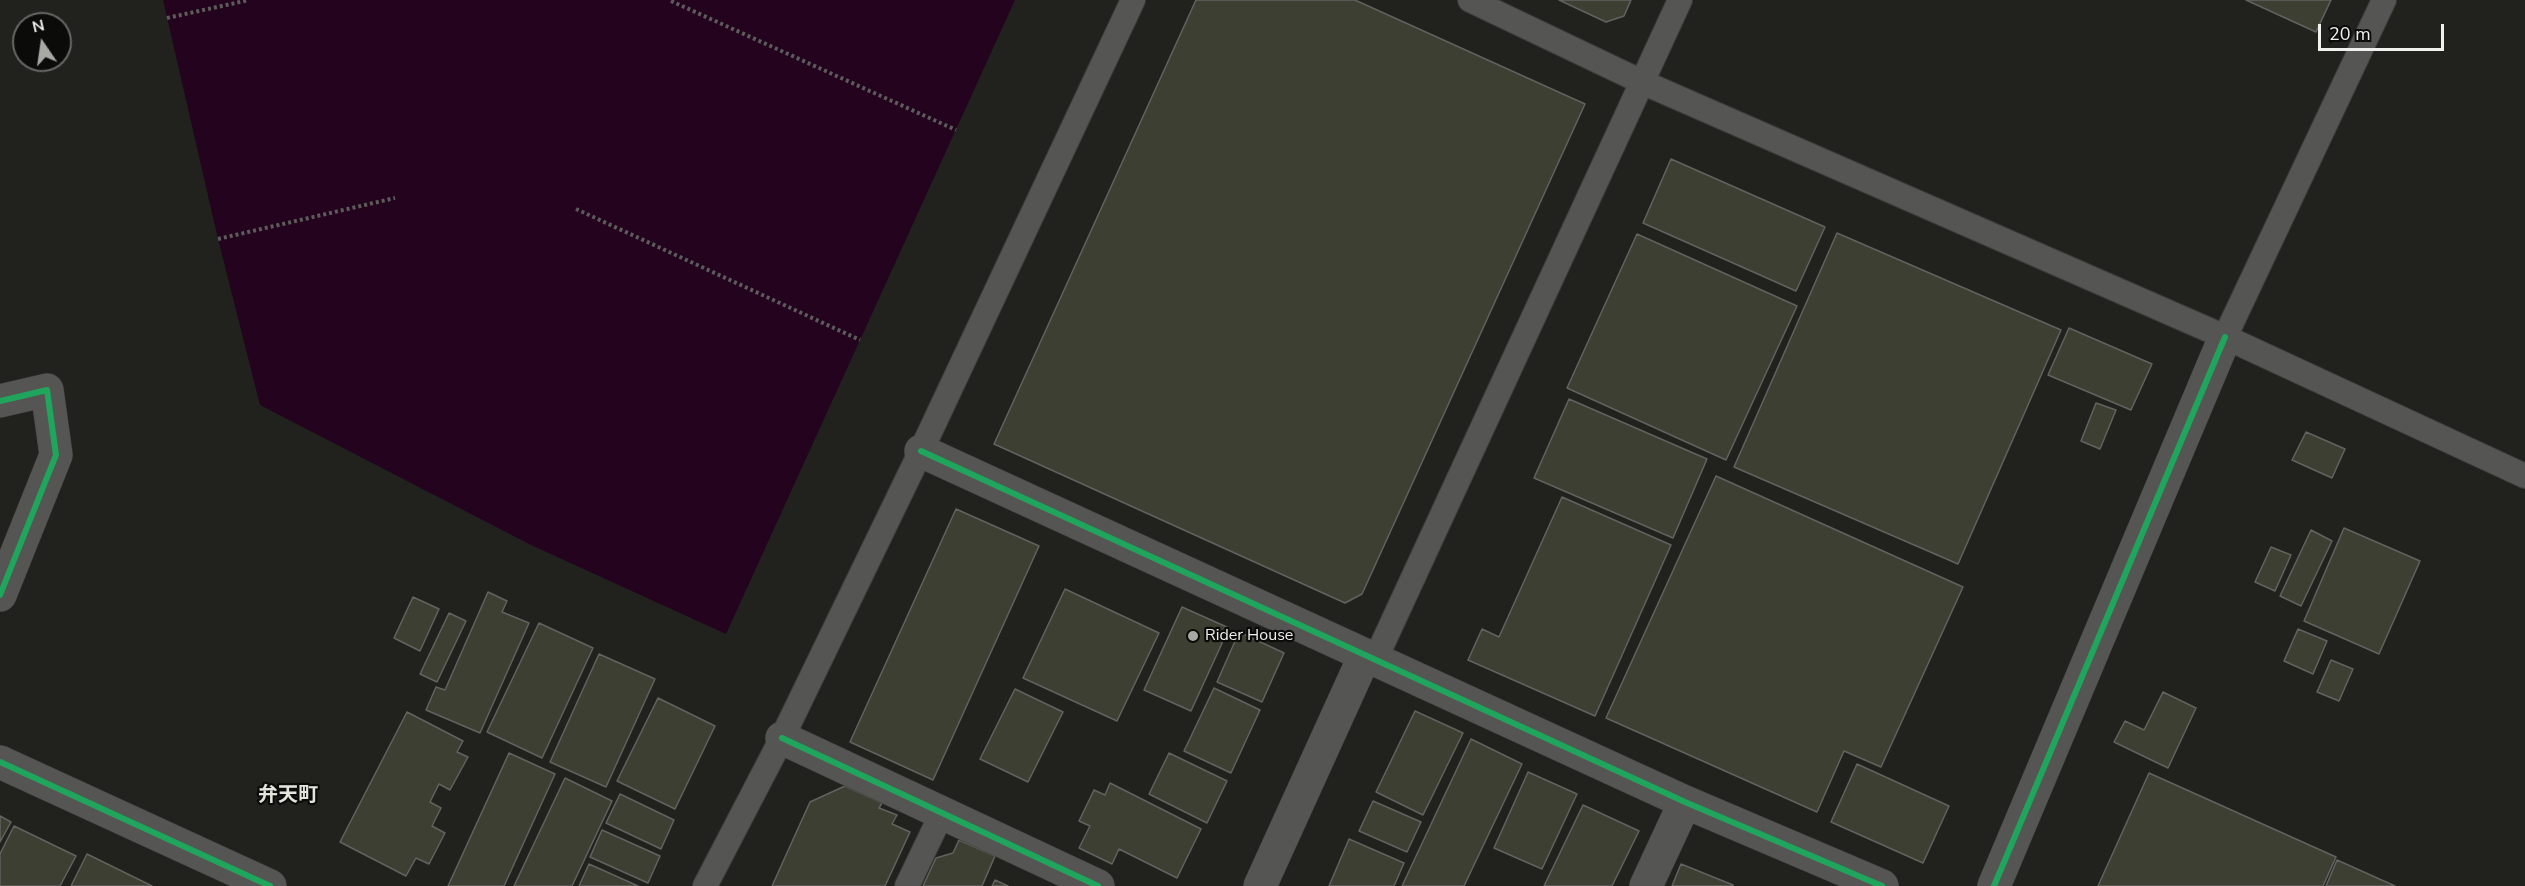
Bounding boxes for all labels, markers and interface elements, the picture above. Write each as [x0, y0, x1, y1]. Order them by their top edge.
north arrow [12, 12, 72, 72]
scale bar [2321, 12, 2447, 50]
text: N [30, 14, 47, 38]
text: 20 m [2329, 22, 2371, 46]
place label: Rider House [1205, 626, 1293, 646]
marker: Rider House [1186, 629, 1200, 643]
district label: 弁天町 [258, 784, 318, 808]

